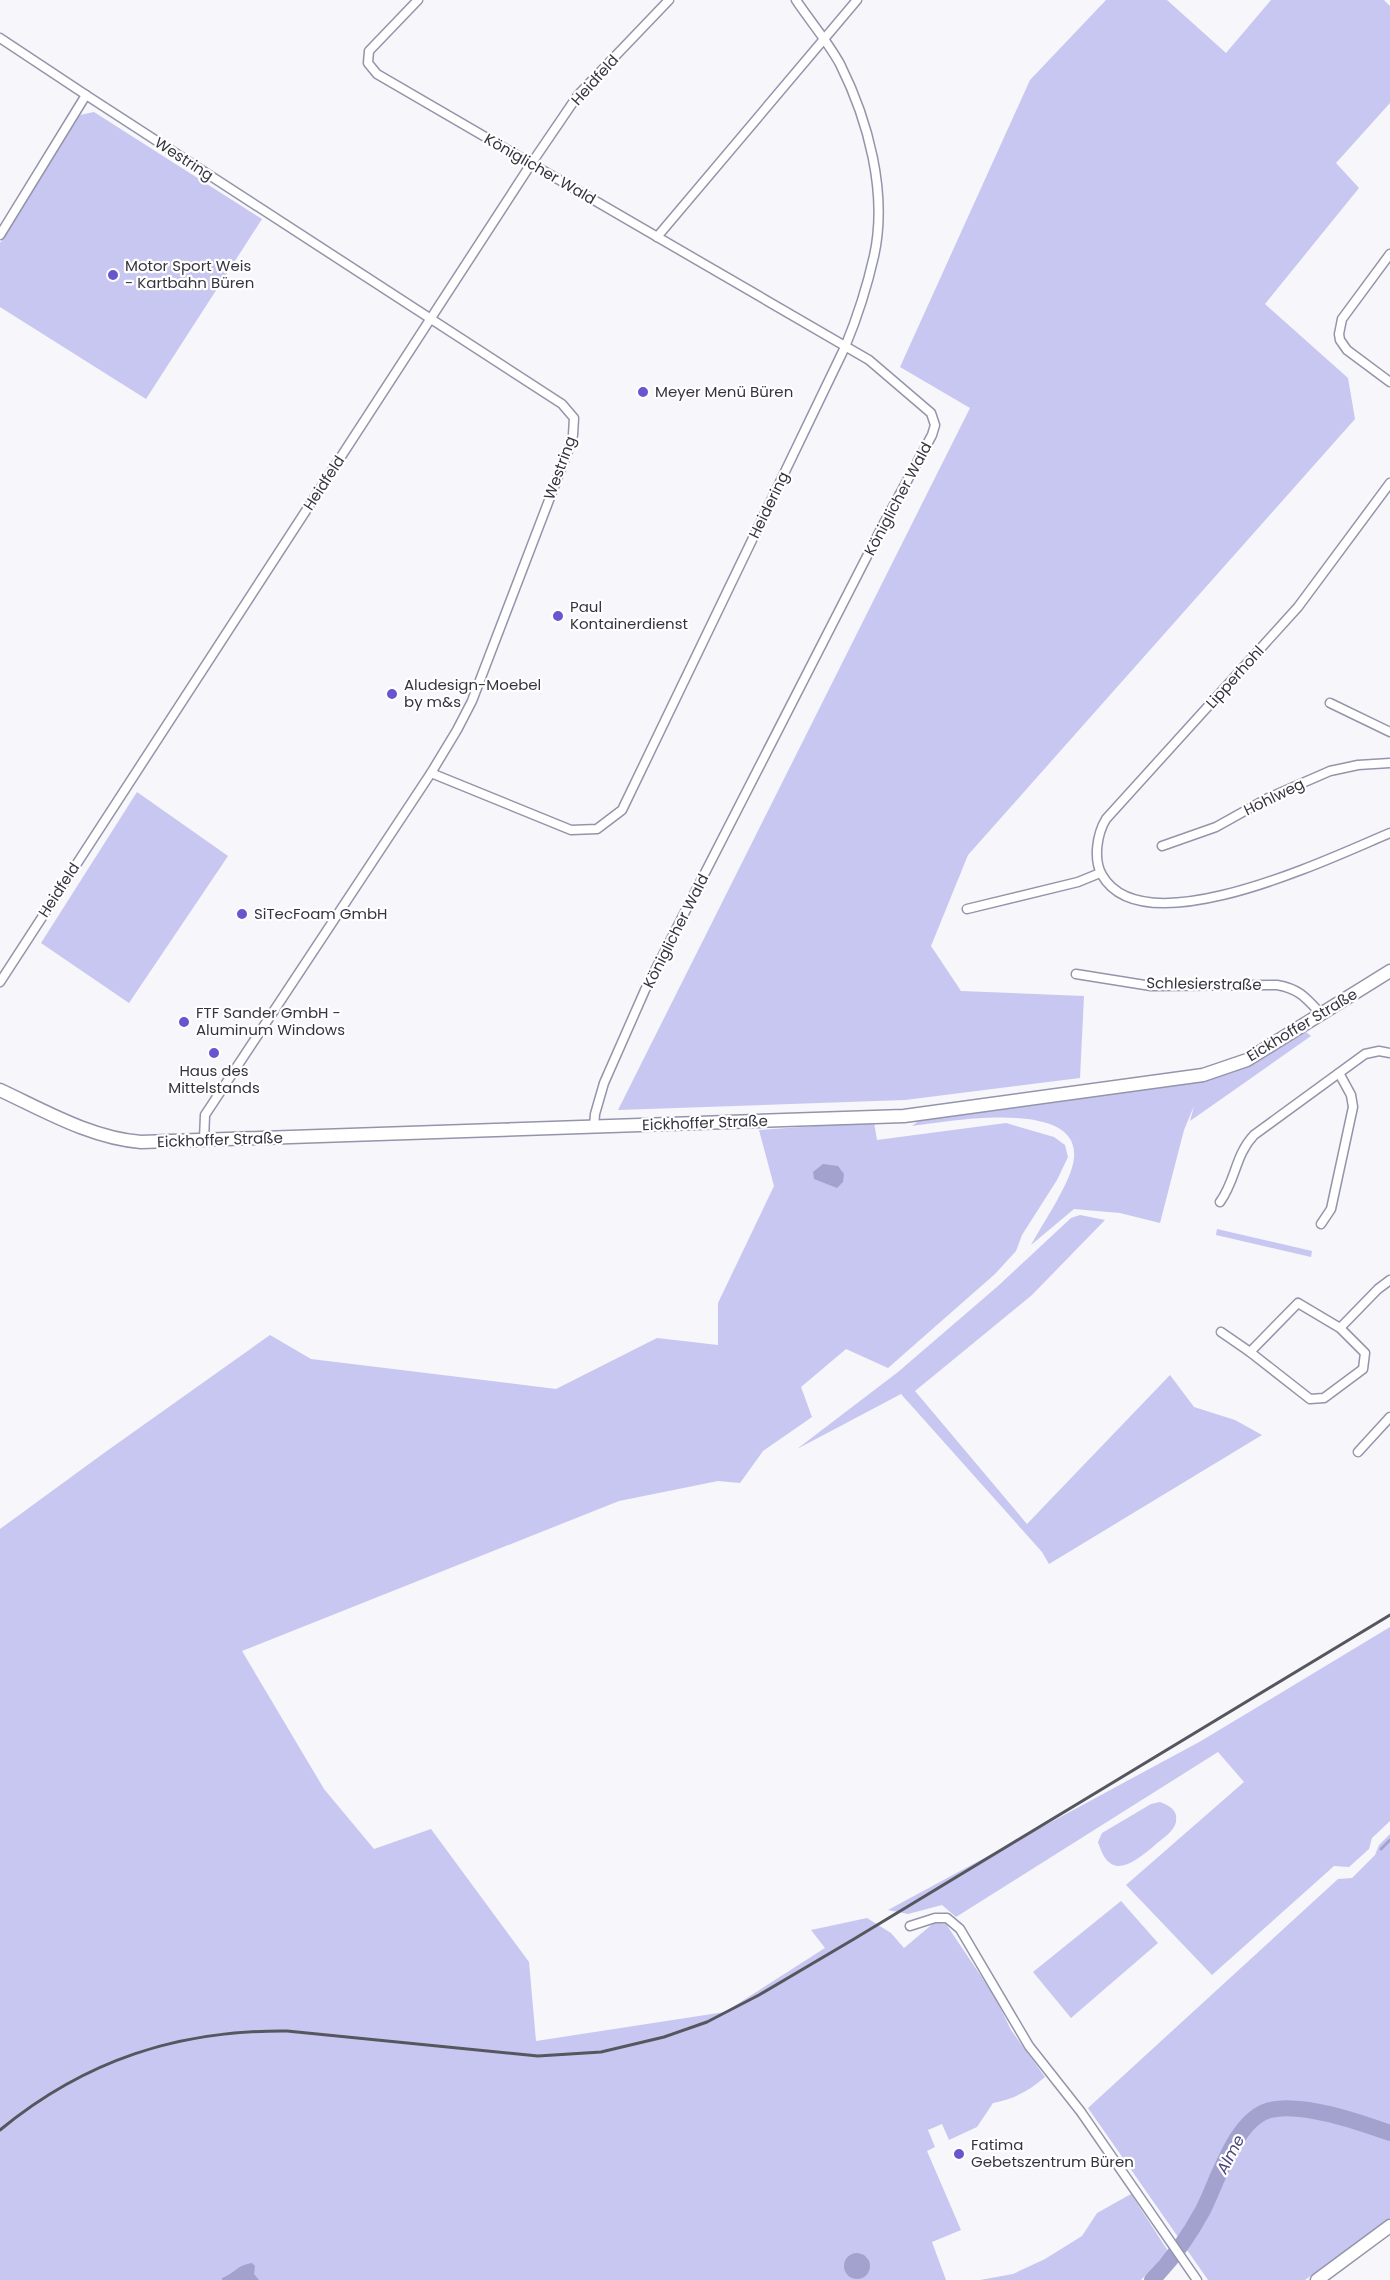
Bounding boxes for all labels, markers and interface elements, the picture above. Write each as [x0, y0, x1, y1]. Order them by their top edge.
street label: Heidfeld [566, 50, 623, 110]
street label: Königlicher Wald [481, 128, 600, 209]
street label: Westring [151, 132, 218, 185]
place label: Motor Sport Weis - Kartbahn Büren [125, 255, 254, 293]
marker: Motor Sport Weis - Kartbahn Büren [106, 268, 120, 282]
place label: Meyer Menü Büren [655, 381, 793, 402]
marker: Meyer Menü Büren [636, 385, 650, 399]
street label: Westring [538, 433, 581, 503]
street label: Königlicher Wald [859, 438, 936, 559]
street label: Heidfeld [298, 451, 349, 514]
street label: Heidering [743, 468, 794, 542]
place label: Paul Kontainerdienst [570, 596, 688, 634]
marker: Paul Kontainerdienst [551, 609, 565, 623]
street label: Lipperhohl [1201, 641, 1268, 713]
place label: Aludesign-Moebel by m&s [404, 674, 541, 712]
marker: Aludesign-Moebel by m&s [385, 687, 399, 701]
street label: Hohlweg [1240, 773, 1308, 820]
street label: Heidfeld [33, 858, 84, 921]
street label: Königlicher Wald [638, 870, 713, 992]
place label: SiTecFoam GmbH [254, 903, 387, 924]
marker: SiTecFoam GmbH [235, 907, 249, 921]
street label: Schlesierstraße [1146, 972, 1262, 995]
street label: Eickhoffer Straße [1242, 983, 1361, 1066]
place label: FTF Sander GmbH - Aluminum Windows [196, 1002, 345, 1040]
marker: FTF Sander GmbH - Aluminum Windows [177, 1015, 191, 1029]
marker: Haus des Mittelstands [207, 1046, 221, 1060]
place label: Haus des Mittelstands [168, 1060, 260, 1098]
street label: Eickhoffer Straße [642, 1110, 768, 1135]
street label: Eickhoffer Straße [157, 1127, 283, 1152]
water label: Alme [1210, 2131, 1250, 2179]
place label: Fatima Gebetszentrum Büren [971, 2134, 1134, 2172]
marker: Fatima Gebetszentrum Büren [952, 2147, 966, 2161]

